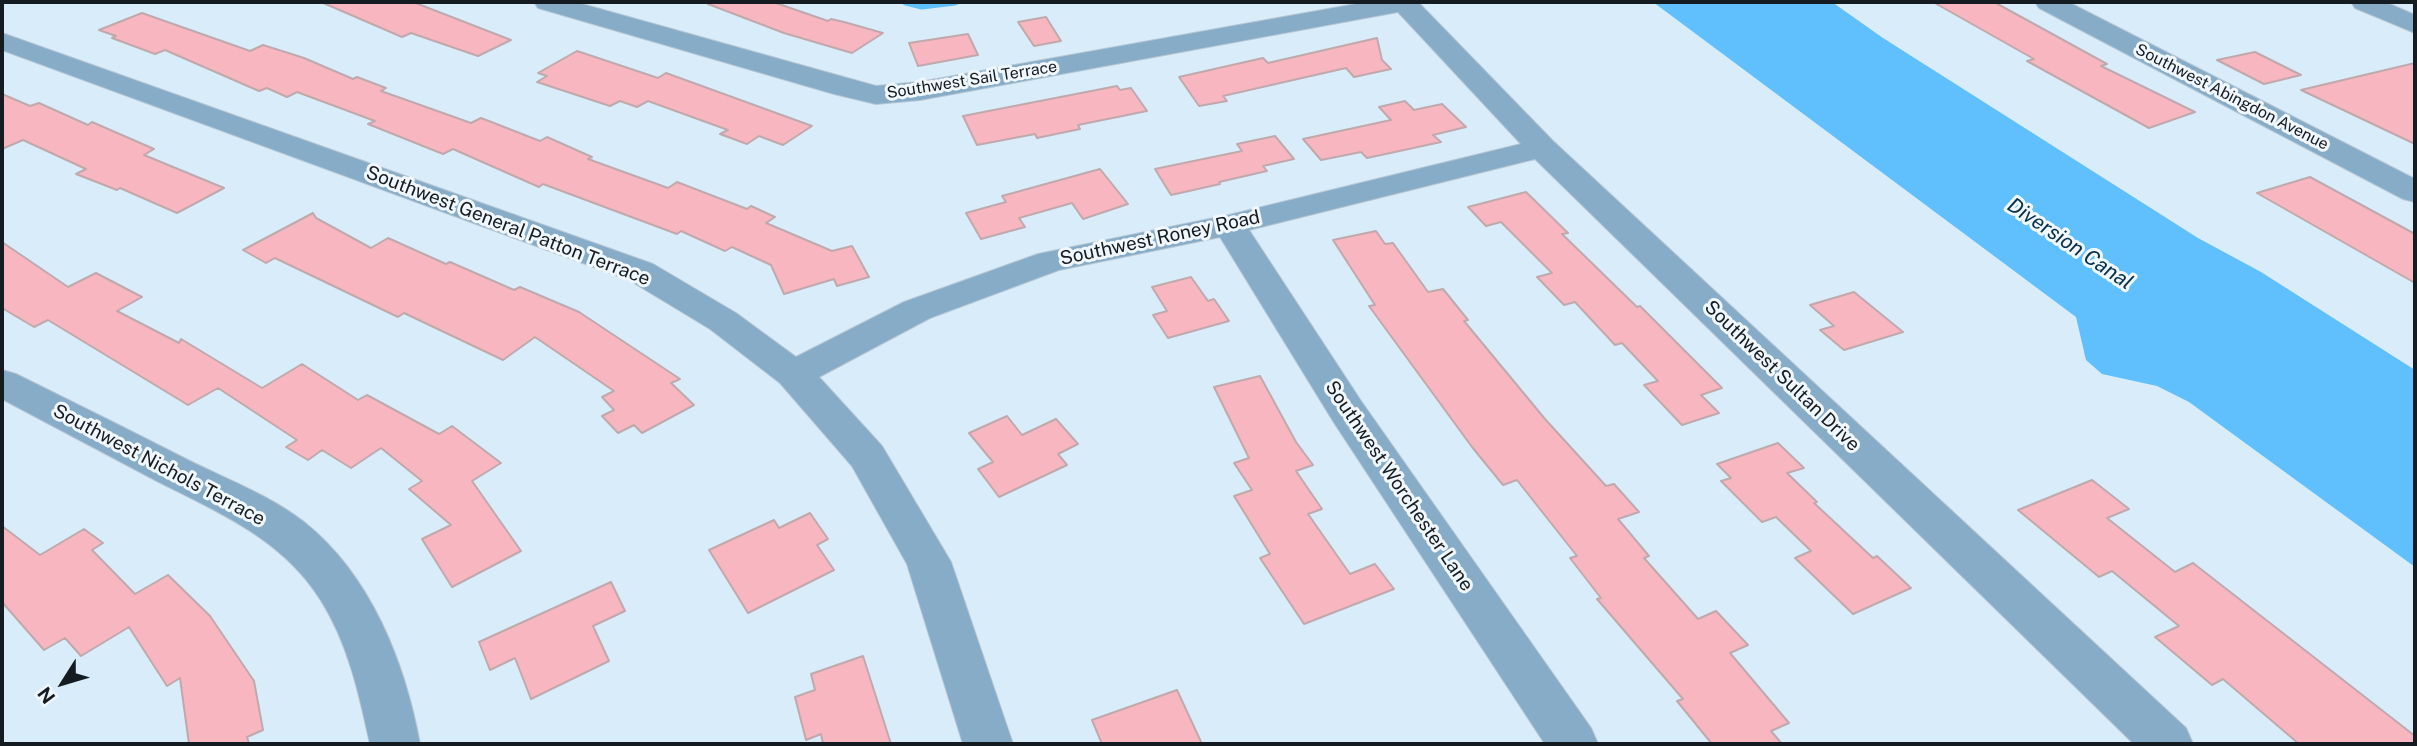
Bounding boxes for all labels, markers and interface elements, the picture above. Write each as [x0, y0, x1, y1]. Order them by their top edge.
street label: Southwest Abingdon Avenue [2132, 40, 2332, 154]
street label: Southwest Sail Terrace [886, 57, 1058, 103]
street label: Southwest General Patton Terrace [363, 161, 653, 291]
water label: Diversion Canal [2002, 193, 2138, 295]
street label: Southwest Roney Road [1058, 206, 1262, 270]
street label: Southwest Sultan Drive [1700, 296, 1864, 456]
street label: Southwest Worchester Lane [1320, 377, 1478, 595]
street label: Southwest Nichols Terrace [49, 399, 269, 531]
north arrow [28, 648, 98, 718]
text: N [33, 683, 59, 708]

